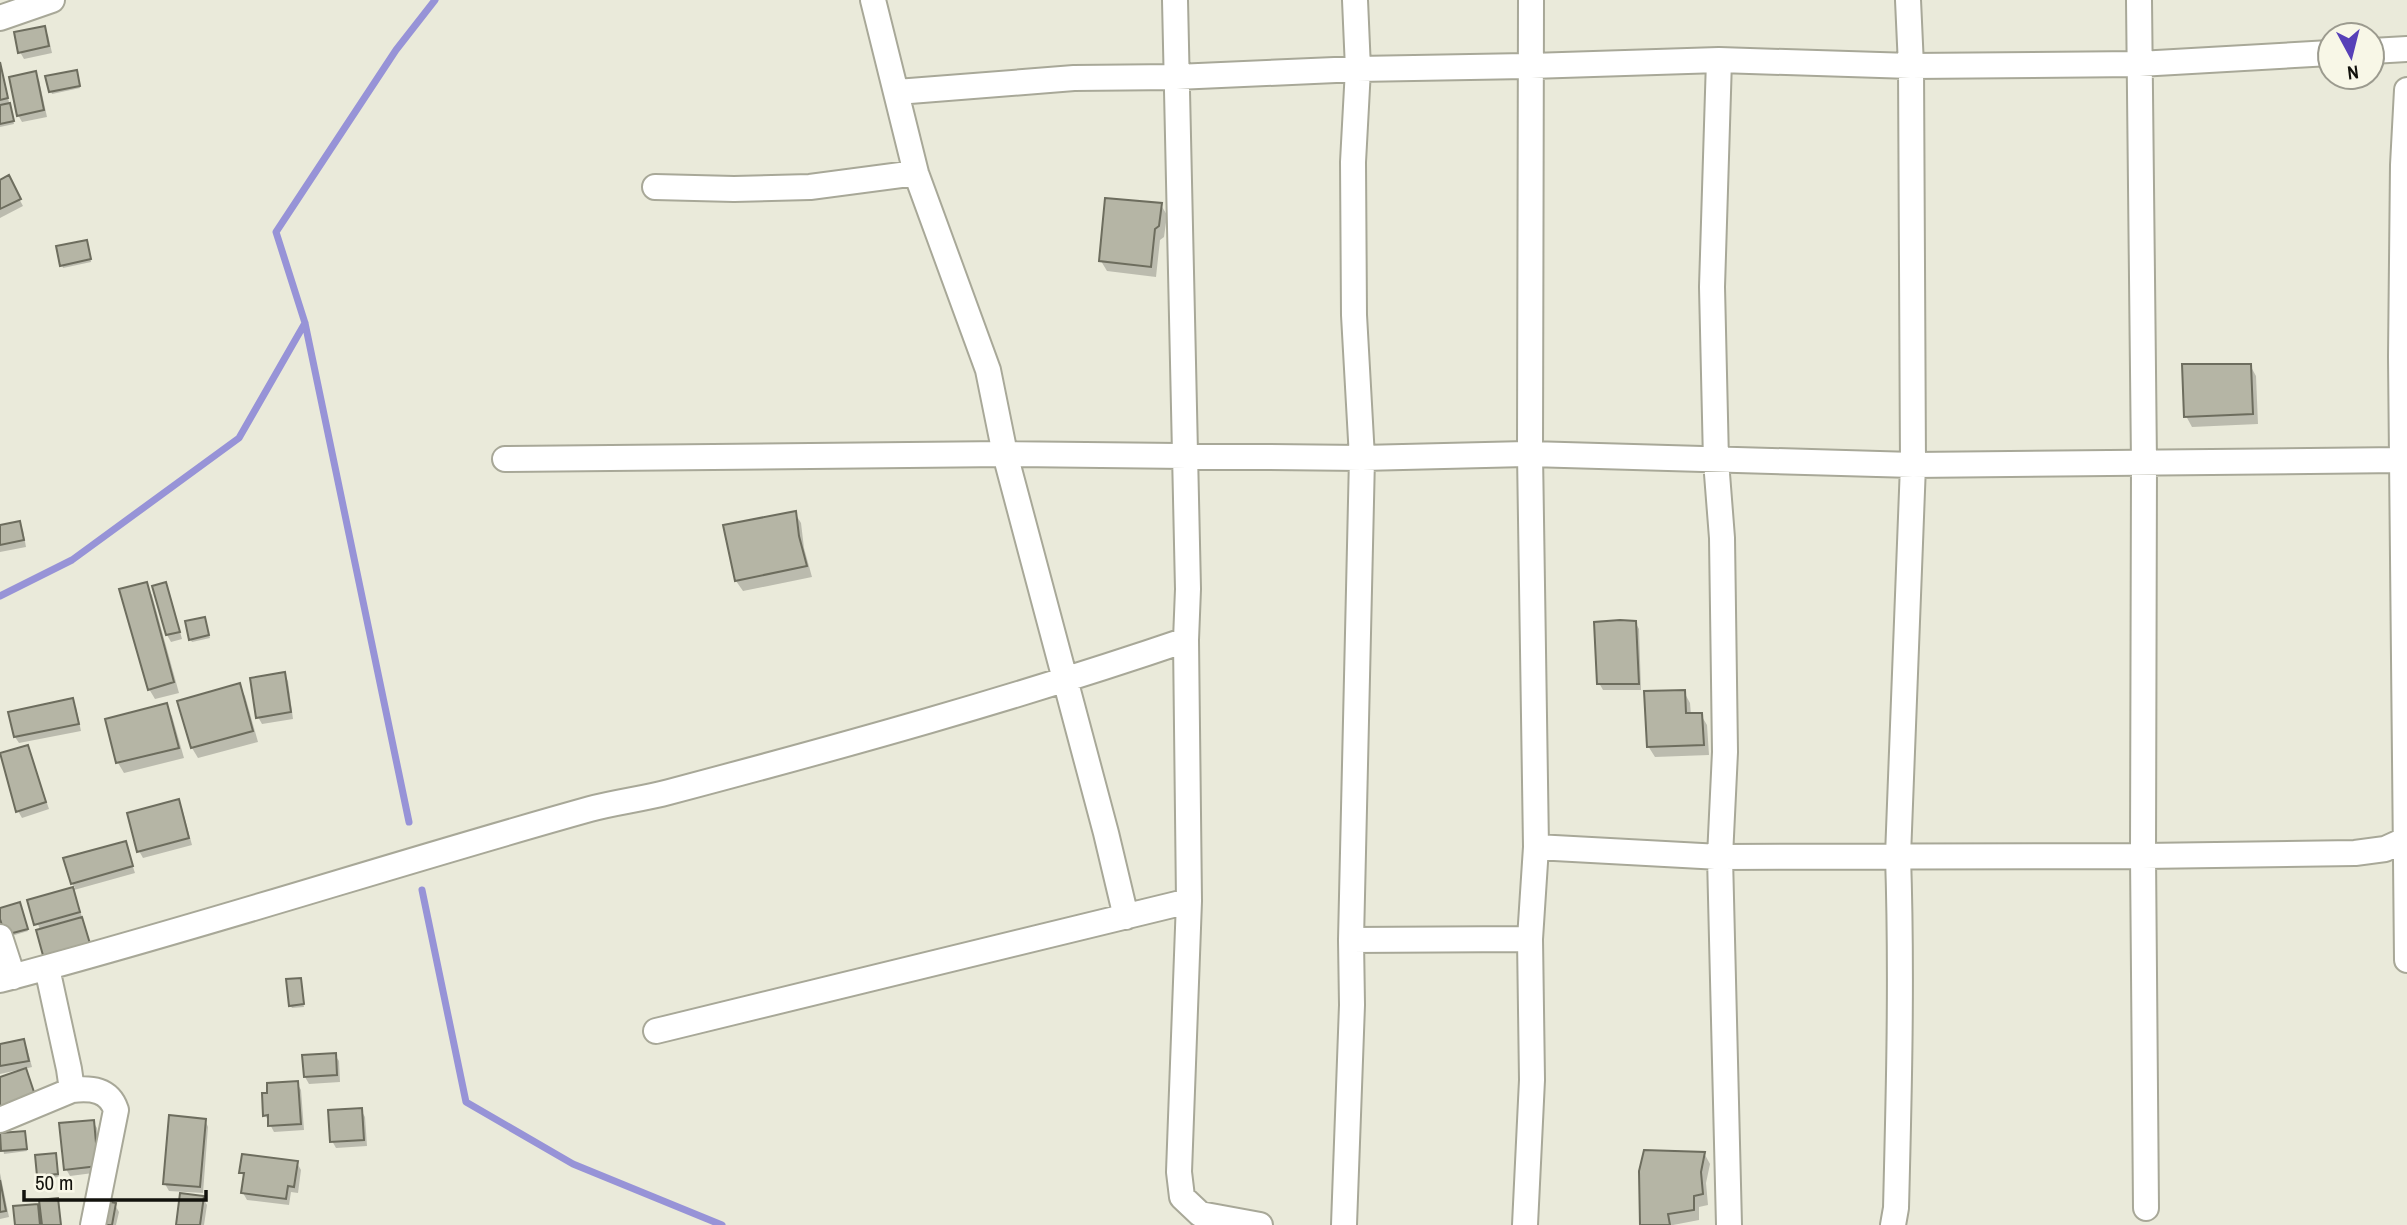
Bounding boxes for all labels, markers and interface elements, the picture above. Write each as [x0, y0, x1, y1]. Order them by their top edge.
north arrow [2316, 21, 2386, 91]
text: N [2346, 59, 2360, 86]
scale bar [24, 1158, 206, 1202]
text: 50 m [35, 1168, 73, 1197]

